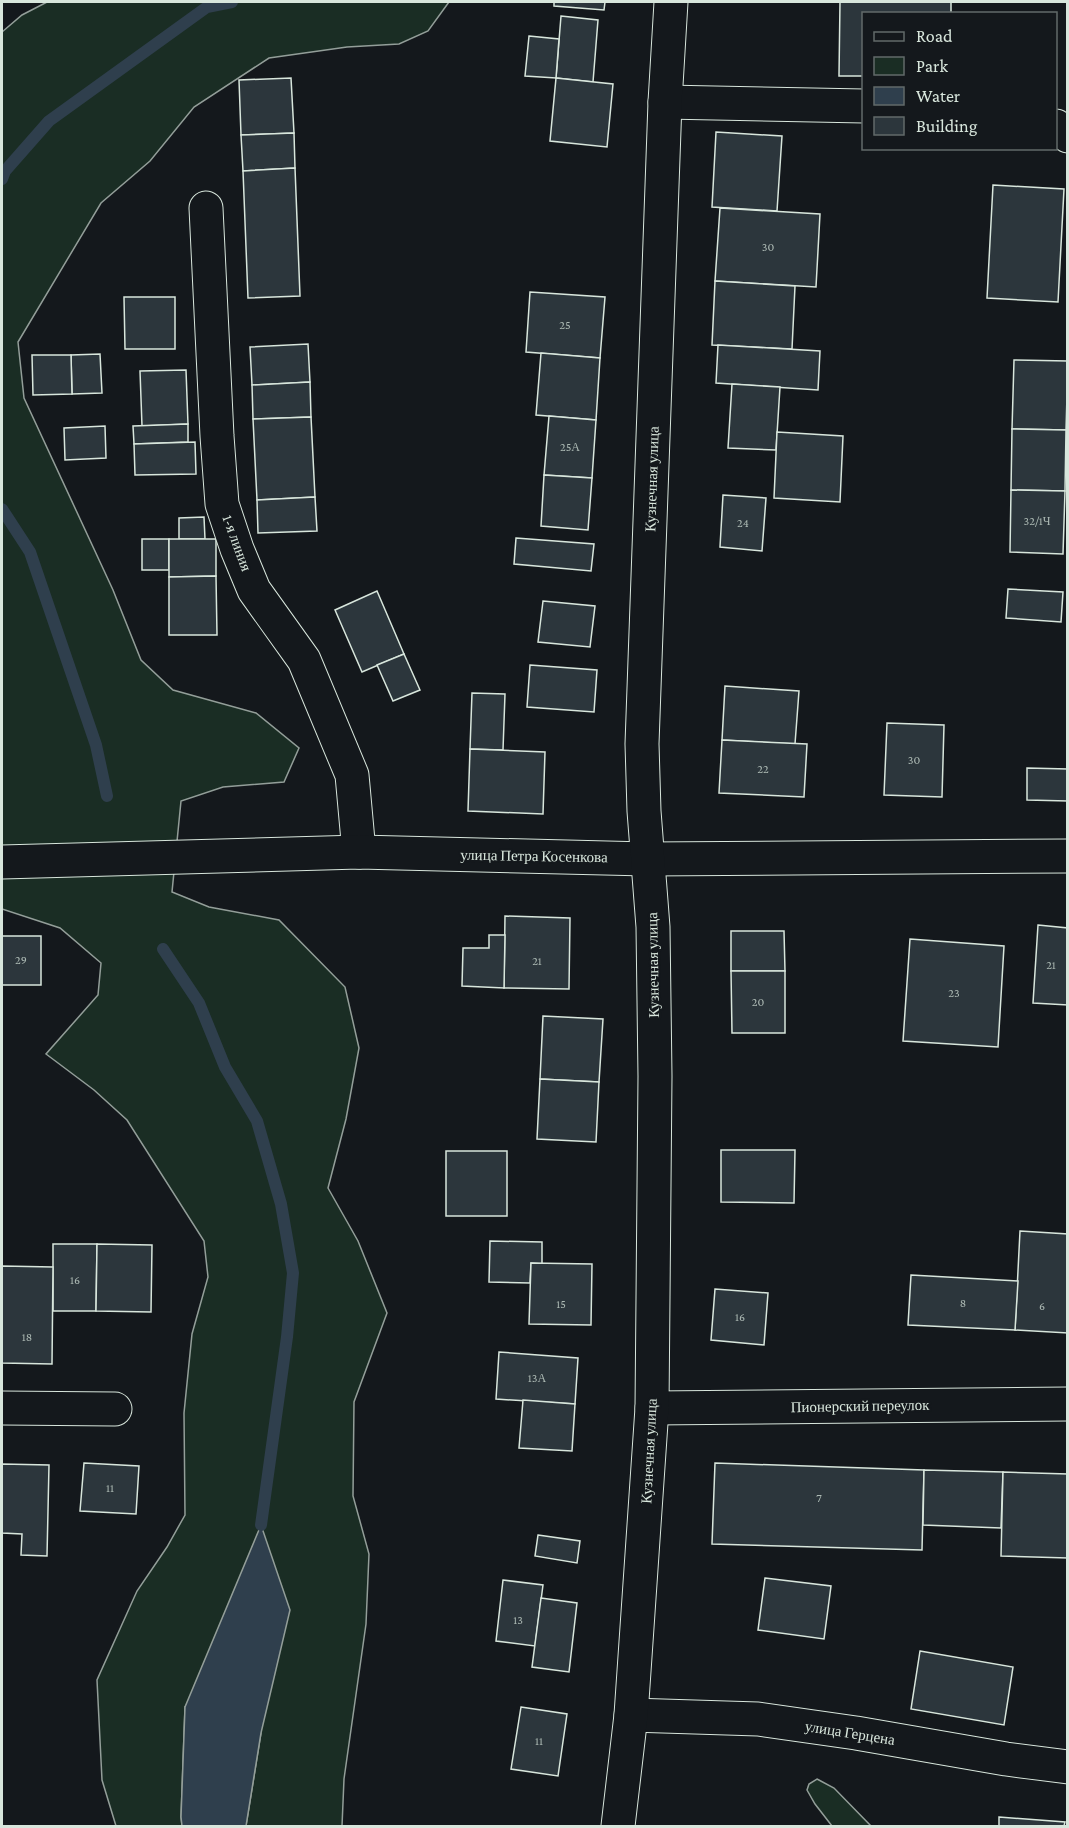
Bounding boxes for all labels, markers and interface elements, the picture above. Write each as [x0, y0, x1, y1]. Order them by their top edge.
legend [862, 12, 1057, 150]
text: Road [916, 26, 953, 46]
text: Park [916, 56, 948, 76]
text: Water [916, 86, 961, 106]
text: Building [916, 116, 978, 136]
house number: 30 [762, 240, 774, 254]
house number: 25 [559, 318, 571, 332]
street label: Кузнечная улица [642, 426, 662, 532]
house number: 25А [560, 440, 580, 454]
street label: 1-я линия [219, 513, 255, 573]
house number: 32/1Ч [1024, 514, 1051, 528]
house number: 24 [737, 516, 749, 530]
house number: 30 [908, 753, 920, 767]
house number: 22 [757, 762, 769, 776]
street label: улица Петра Косенкова [460, 847, 608, 865]
street label: Кузнечная улица [644, 912, 662, 1018]
house number: 29 [15, 953, 27, 967]
house number: 21 [532, 954, 542, 968]
house number: 21 [1046, 958, 1056, 972]
house number: 23 [948, 986, 960, 1000]
house number: 20 [752, 995, 764, 1009]
house number: 16 [70, 1273, 80, 1287]
house number: 8 [960, 1296, 966, 1310]
house number: 15 [556, 1297, 566, 1311]
house number: 6 [1039, 1299, 1045, 1313]
house number: 16 [735, 1310, 745, 1324]
house number: 18 [22, 1330, 32, 1344]
house number: 13А [528, 1371, 547, 1385]
street label: Пионерский переулок [790, 1397, 930, 1415]
street label: Кузнечная улица [638, 1398, 660, 1504]
house number: 11 [106, 1481, 114, 1495]
house number: 7 [816, 1491, 822, 1505]
house number: 13 [513, 1613, 523, 1627]
street label: улица Герцена [804, 1718, 896, 1748]
house number: 11 [535, 1734, 543, 1748]

